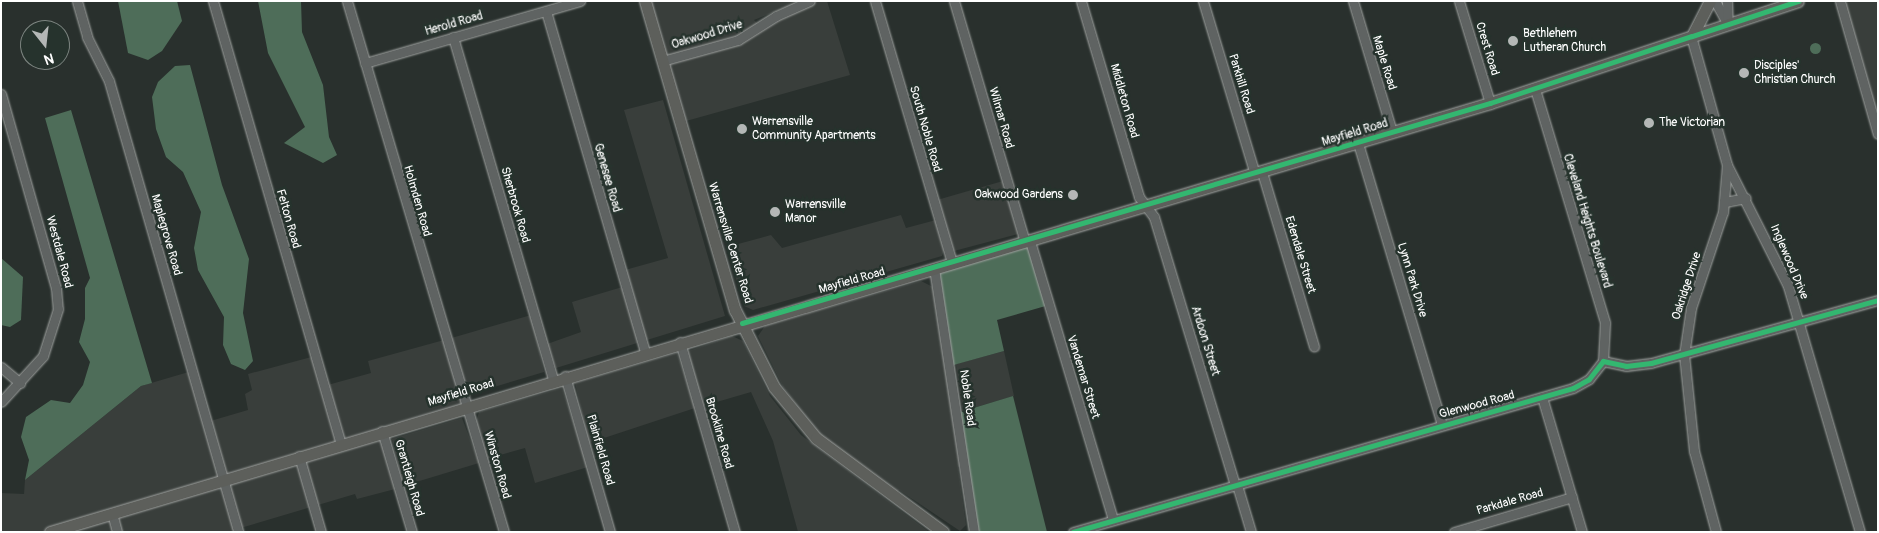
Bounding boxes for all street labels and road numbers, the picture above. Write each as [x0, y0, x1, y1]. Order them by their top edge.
street label: Herold Road [423, 9, 485, 39]
street label: Oakwood Drive [670, 17, 744, 53]
street label: Crest Road [1472, 21, 1502, 77]
street label: Maple Road [1369, 34, 1399, 92]
street label: Parkhill Road [1225, 52, 1257, 116]
street label: Middleton Road [1107, 62, 1141, 140]
street label: South Noble Road [906, 84, 944, 174]
street label: Wilmar Road [985, 86, 1017, 150]
street label: Mayfield Road [1320, 116, 1390, 150]
street label: Genesee Road [590, 142, 624, 214]
street label: Cleveland Heights Boulevard [1560, 152, 1614, 290]
street label: Holmden Road [400, 164, 434, 238]
street label: Sherbrook Road [497, 165, 533, 245]
street label: Warrensville Center Road [705, 181, 755, 305]
street label: Felton Road [273, 188, 303, 250]
street label: Maplegrove Road [148, 193, 184, 277]
street label: Westdale Road [42, 214, 76, 290]
street label: Edendale Street [1281, 215, 1319, 295]
street label: Inglewood Drive [1767, 222, 1811, 302]
street label: Lynn Park Drive [1394, 241, 1430, 319]
street label: Oakridge Drive [1669, 250, 1705, 322]
street label: Mayfield Road [817, 265, 887, 297]
street label: Ardoon Street [1188, 304, 1222, 378]
street label: Vandemar Street [1063, 333, 1103, 421]
street label: Noble Road [956, 369, 978, 427]
street label: Mayfield Road [426, 376, 496, 410]
street label: Glenwood Road [1438, 388, 1516, 422]
street label: Brookline Road [702, 396, 736, 470]
street label: Plainfield Road [583, 413, 617, 487]
street label: Winston Road [480, 430, 514, 500]
street label: Grantleigh Road [391, 438, 427, 518]
street label: Parkdale Road [1475, 486, 1545, 518]

